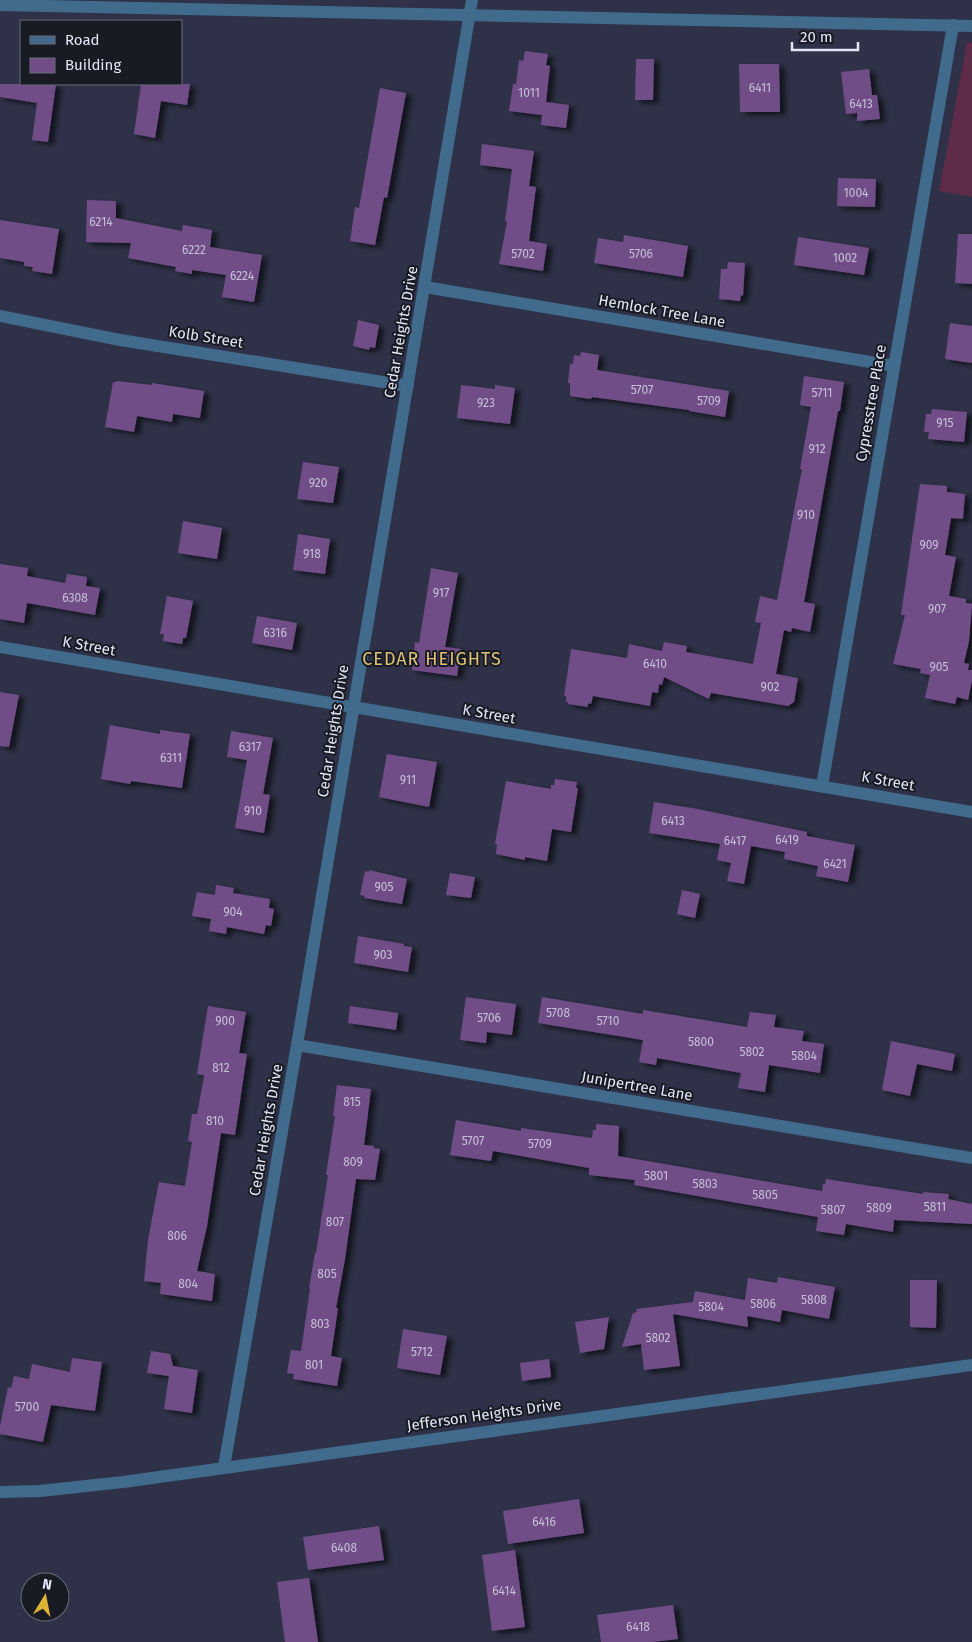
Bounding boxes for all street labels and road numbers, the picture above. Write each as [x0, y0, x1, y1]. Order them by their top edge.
street label: Cedar Heights Drive [381, 264, 421, 400]
street label: Hemlock Tree Lane [597, 291, 727, 331]
street label: Kolb Street [167, 322, 245, 352]
street label: Cypresstree Place [852, 343, 890, 463]
street label: K Street [61, 632, 117, 660]
street label: Cedar Heights Drive [314, 663, 352, 799]
street label: K Street [461, 700, 517, 728]
street label: K Street [860, 767, 916, 795]
street label: Cedar Heights Drive [246, 1062, 286, 1198]
street label: Junipertree Lane [580, 1067, 694, 1105]
street label: Jefferson Heights Drive [406, 1395, 562, 1435]

